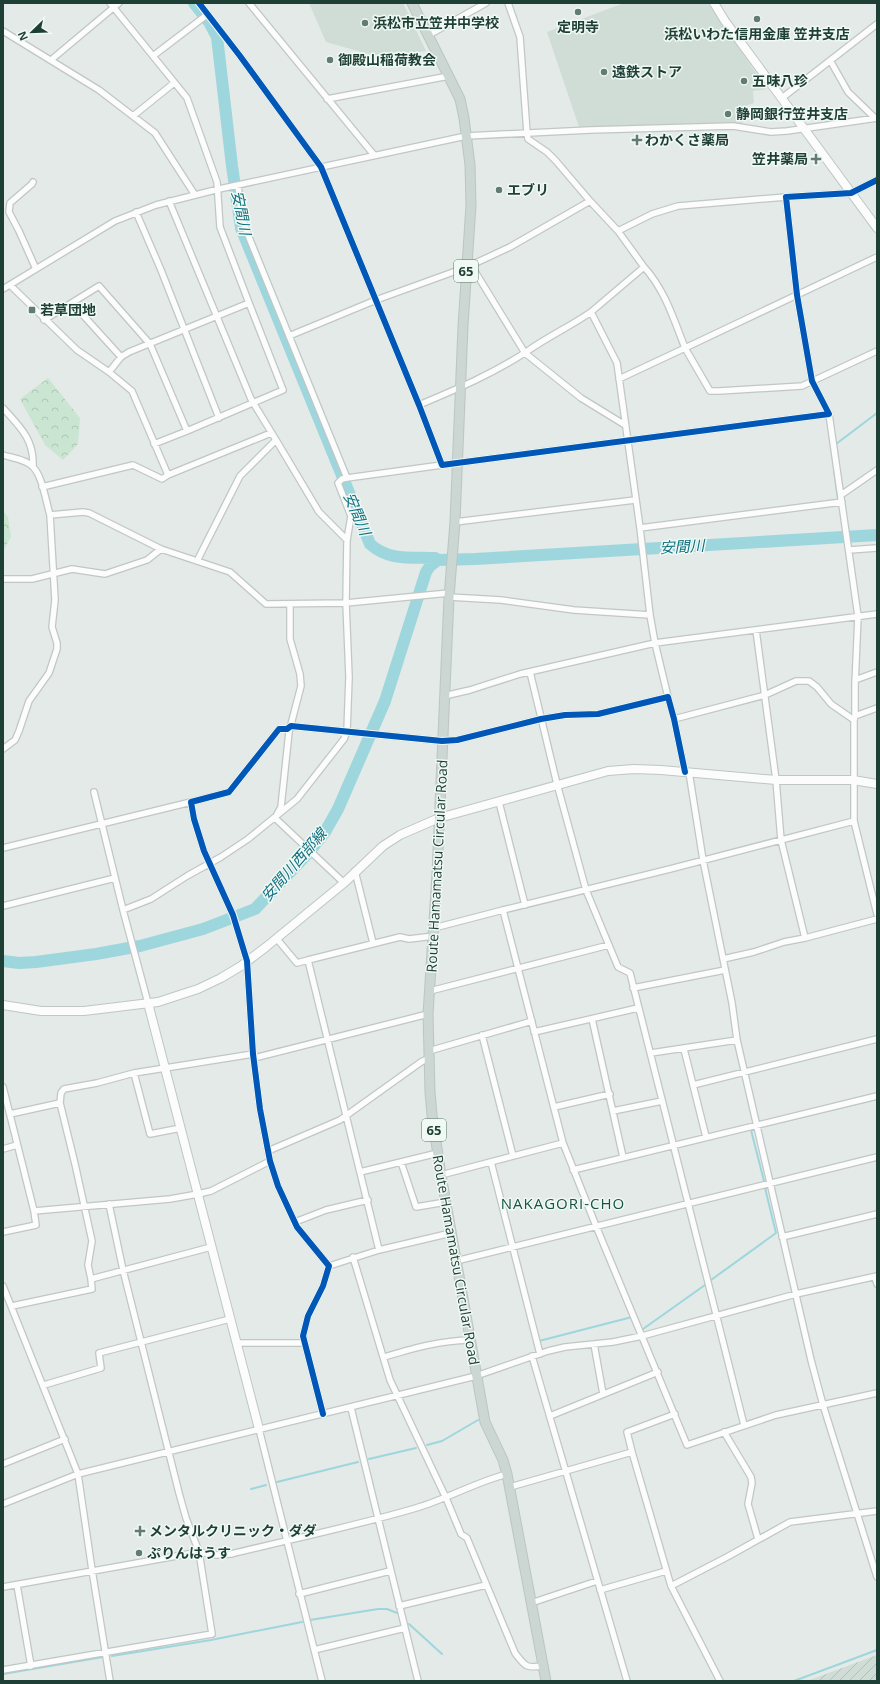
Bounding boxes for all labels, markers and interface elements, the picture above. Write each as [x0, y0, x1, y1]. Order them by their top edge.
marker: 定明寺 [573, 7, 583, 17]
north arrow [12, 12, 52, 52]
place label: 浜松市立笠井中学校 [373, 13, 499, 32]
marker: 浜松いわた信用金庫 笠井支店 [752, 14, 762, 24]
place label: 定明寺 [557, 17, 599, 36]
marker: 浜松市立笠井中学校 [360, 18, 370, 28]
place label: 浜松いわた信用金庫 笠井支店 [664, 24, 850, 43]
text: N [14, 29, 31, 43]
place label: 御殿山稲荷教会 [338, 50, 436, 69]
marker: 御殿山稲荷教会 [325, 55, 335, 65]
place label: 遠鉄ストア [612, 62, 682, 81]
marker: 遠鉄ストア [599, 67, 609, 77]
place label: 五味八珍 [752, 71, 808, 90]
marker: 五味八珍 [739, 76, 749, 86]
place label: 静岡銀行笠井支店 [736, 104, 848, 123]
marker: 静岡銀行笠井支店 [723, 109, 733, 119]
place label: わかくさ薬局 [645, 130, 729, 149]
marker: わかくさ薬局 [632, 135, 642, 145]
place label: 笠井薬局 [752, 149, 808, 168]
marker: 笠井薬局 [811, 154, 821, 164]
place label: エブリ [507, 180, 549, 199]
marker: エブリ [494, 185, 504, 195]
water label: 安間川 [228, 189, 256, 239]
road number: 65 [454, 260, 478, 282]
place label: 若草団地 [40, 300, 96, 319]
marker: 若草団地 [27, 305, 37, 315]
water label: 安間川 [340, 489, 377, 540]
water label: 安間川 [659, 535, 707, 557]
street label: Route Hamamatsu Circular Road [421, 759, 452, 973]
water label: 安間川西部線 [256, 822, 332, 905]
road number: 65 [422, 1119, 446, 1141]
street label: Route Hamamatsu Circular Road [429, 1153, 484, 1366]
district label: NAKAGORI-CHO [501, 1193, 625, 1213]
place label: メンタルクリニック・ダダ [149, 1521, 317, 1540]
marker: メンタルクリニック・ダダ [134, 1525, 146, 1537]
place label: ぷりんはうす [147, 1543, 231, 1562]
marker: ぷりんはうす [134, 1548, 144, 1558]

